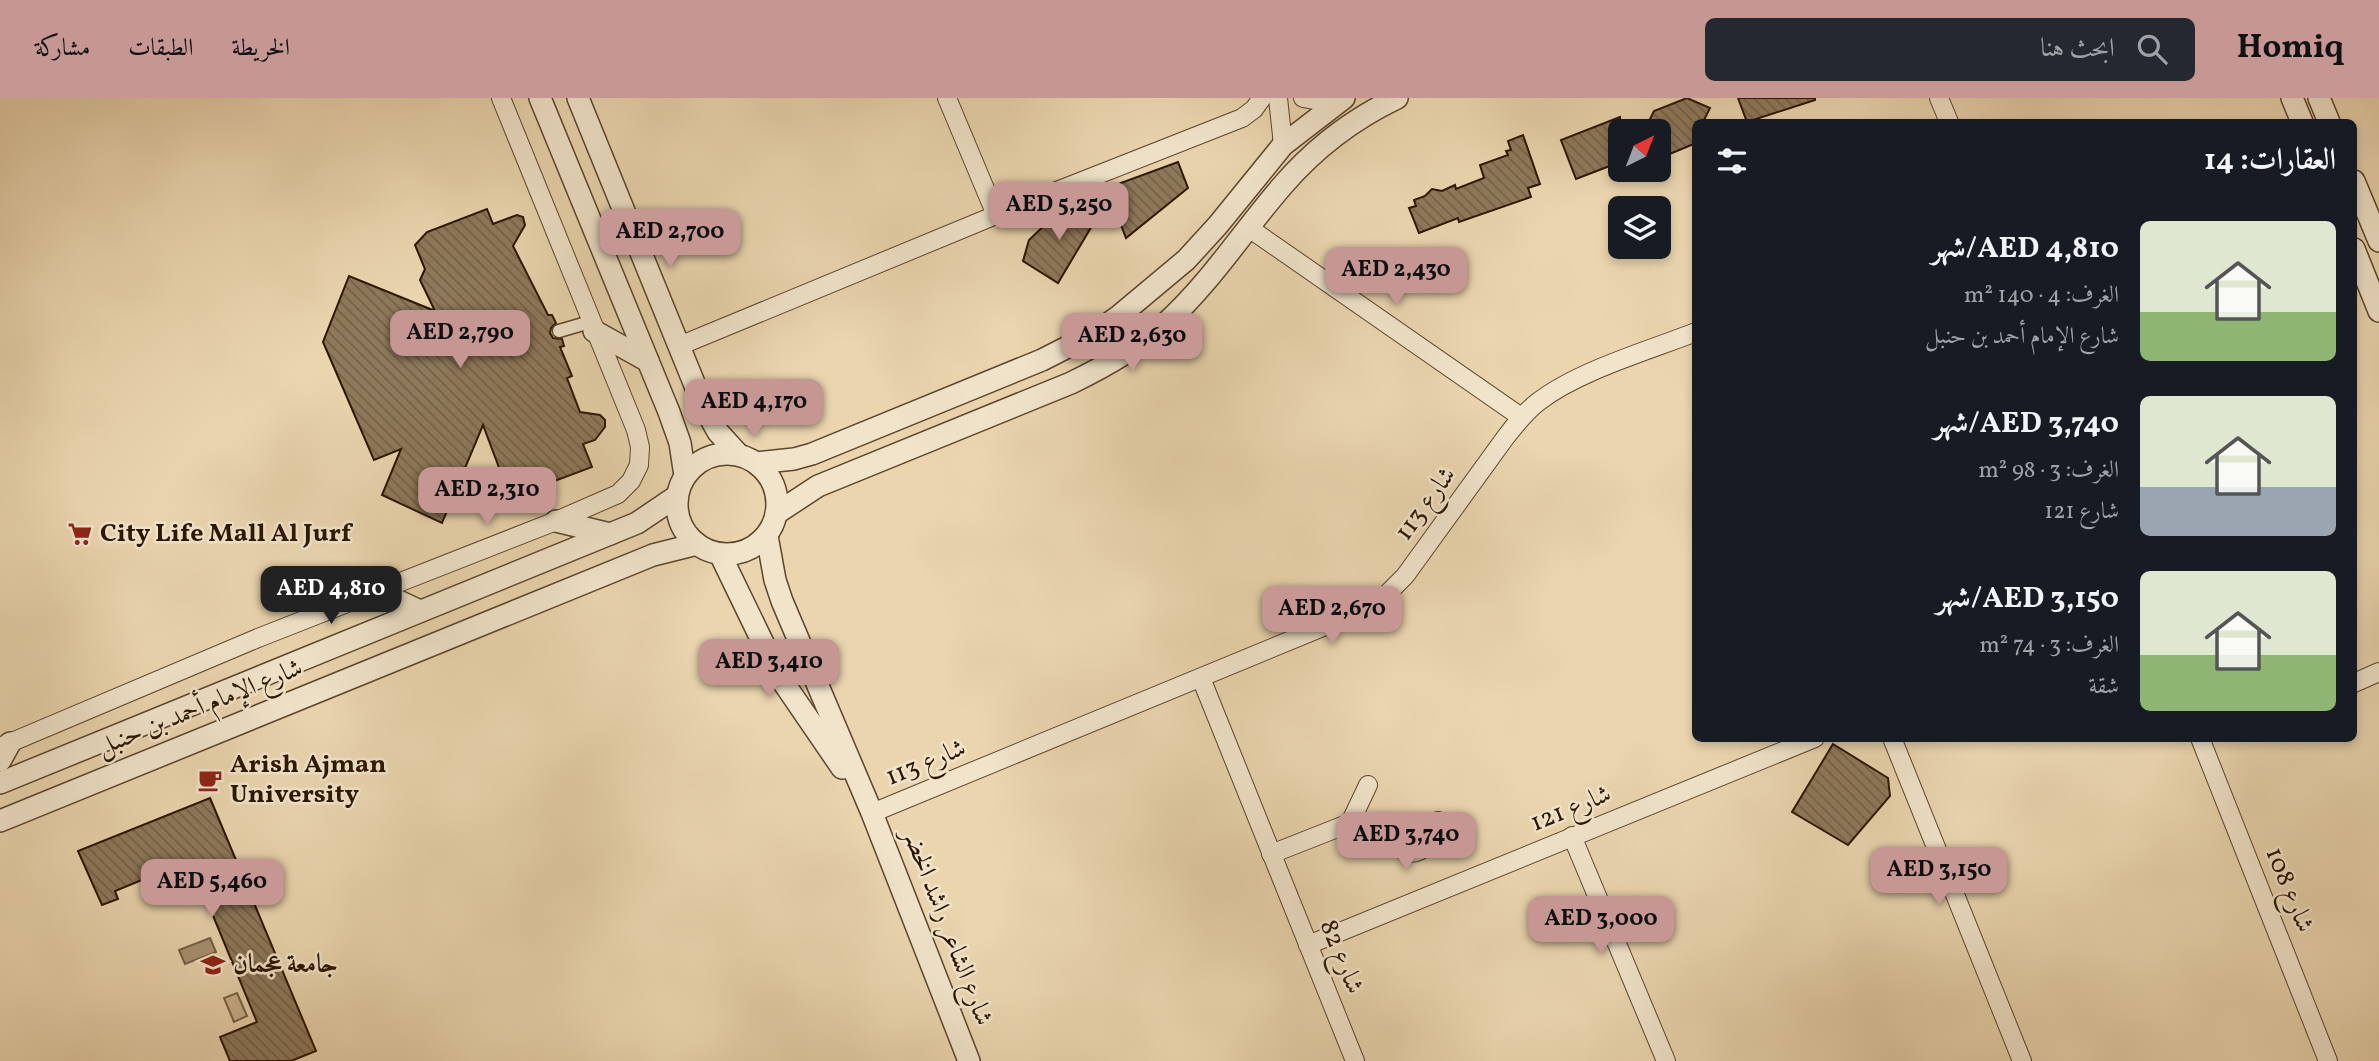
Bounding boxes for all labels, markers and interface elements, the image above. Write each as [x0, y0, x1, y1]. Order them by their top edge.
search box [1705, 18, 2195, 81]
text: Homiq [2237, 26, 2344, 72]
icon: search [2133, 30, 2171, 68]
text: ابحث هنا [2040, 31, 2115, 67]
text: مشاركة [35, 32, 90, 66]
text: الطبقات [128, 32, 194, 66]
text: الخريطة [232, 32, 290, 66]
north arrow [1608, 119, 1671, 182]
map controls [1608, 119, 1671, 259]
text: العقارات: 14 [2204, 140, 2336, 182]
icon: filters [1713, 142, 1751, 180]
pin: AED 5,250 [979, 183, 1139, 242]
text: AED 5,250 [1006, 189, 1112, 221]
button: layers [1608, 196, 1671, 259]
pin: AED 2,700 [590, 209, 750, 269]
text: AED 2,700 [616, 216, 724, 248]
text: AED 4,810/شهر [1931, 228, 2119, 270]
pin: AED 2,430 [1316, 248, 1476, 307]
icon: home [2196, 249, 2280, 333]
text: AED 2,430 [1341, 254, 1451, 286]
text: الغرف: 4 · 140 m² [1964, 280, 2119, 312]
pin: AED 2,790 [380, 310, 540, 370]
pin: AED 2,630 [1052, 314, 1212, 373]
text: AED 2,790 [406, 317, 514, 349]
text: AED 2,630 [1078, 320, 1186, 352]
text: شارع الإمام أحمد بن حنبل [1925, 321, 2119, 353]
pin: AED 4,170 [674, 380, 834, 439]
text: AED 4,170 [701, 386, 807, 418]
text: AED 3,740/شهر [1934, 403, 2119, 445]
icon: home [2196, 424, 2280, 508]
text: الغرف: 3 · 98 m² [1978, 455, 2119, 487]
street label: شارع 113 [1387, 459, 1467, 550]
pin: AED 2,310 [407, 468, 567, 527]
text: AED 2,310 [434, 474, 540, 506]
text: شارع 121 [2044, 496, 2119, 528]
place label: City Life Mall Al Jurf [100, 516, 354, 552]
supermarket icon: City Life Mall Al Jurf [66, 520, 94, 548]
pin: AED 4,810 [251, 566, 411, 626]
text: AED 4,810 [277, 573, 385, 605]
text: AED 3,150/شهر [1936, 578, 2119, 620]
pin: AED 2,670 [1252, 587, 1412, 646]
text: AED 2,670 [1278, 593, 1386, 625]
icon: home [2196, 599, 2280, 683]
text: الغرف: 3 · 74 m² [1979, 630, 2119, 662]
pin: AED 3,410 [689, 640, 849, 699]
text: AED 3,410 [715, 646, 823, 678]
street label: شارع الإمام أحمد بن حنبل [91, 649, 310, 769]
text: شقة [2089, 671, 2119, 703]
street label: شارع 113 [880, 731, 972, 797]
place label: Arish Ajman University [230, 747, 386, 813]
cafe icon: Arish Ajman University [196, 766, 224, 794]
street label: شارع 121 [1525, 776, 1618, 843]
pin: AED 3,740 [1326, 812, 1486, 872]
text: AED 3,740 [1353, 819, 1459, 851]
street label: شارع الشاعر راشد الخضر [890, 820, 1001, 1032]
street label: شارع 108 [2254, 842, 2322, 939]
pin: AED 3,150 [1859, 848, 2019, 907]
text: AED 3,150 [1887, 854, 1991, 886]
pin: AED 5,460 [132, 860, 292, 919]
text: AED 5,460 [157, 866, 267, 898]
pin: AED 3,000 [1521, 896, 1681, 956]
text: AED 3,000 [1544, 903, 1658, 935]
street label: شارع 82 [1308, 914, 1372, 1000]
place label: جامعة عجمان [233, 947, 338, 983]
school or university icon: جامعة عجمان [199, 951, 227, 979]

